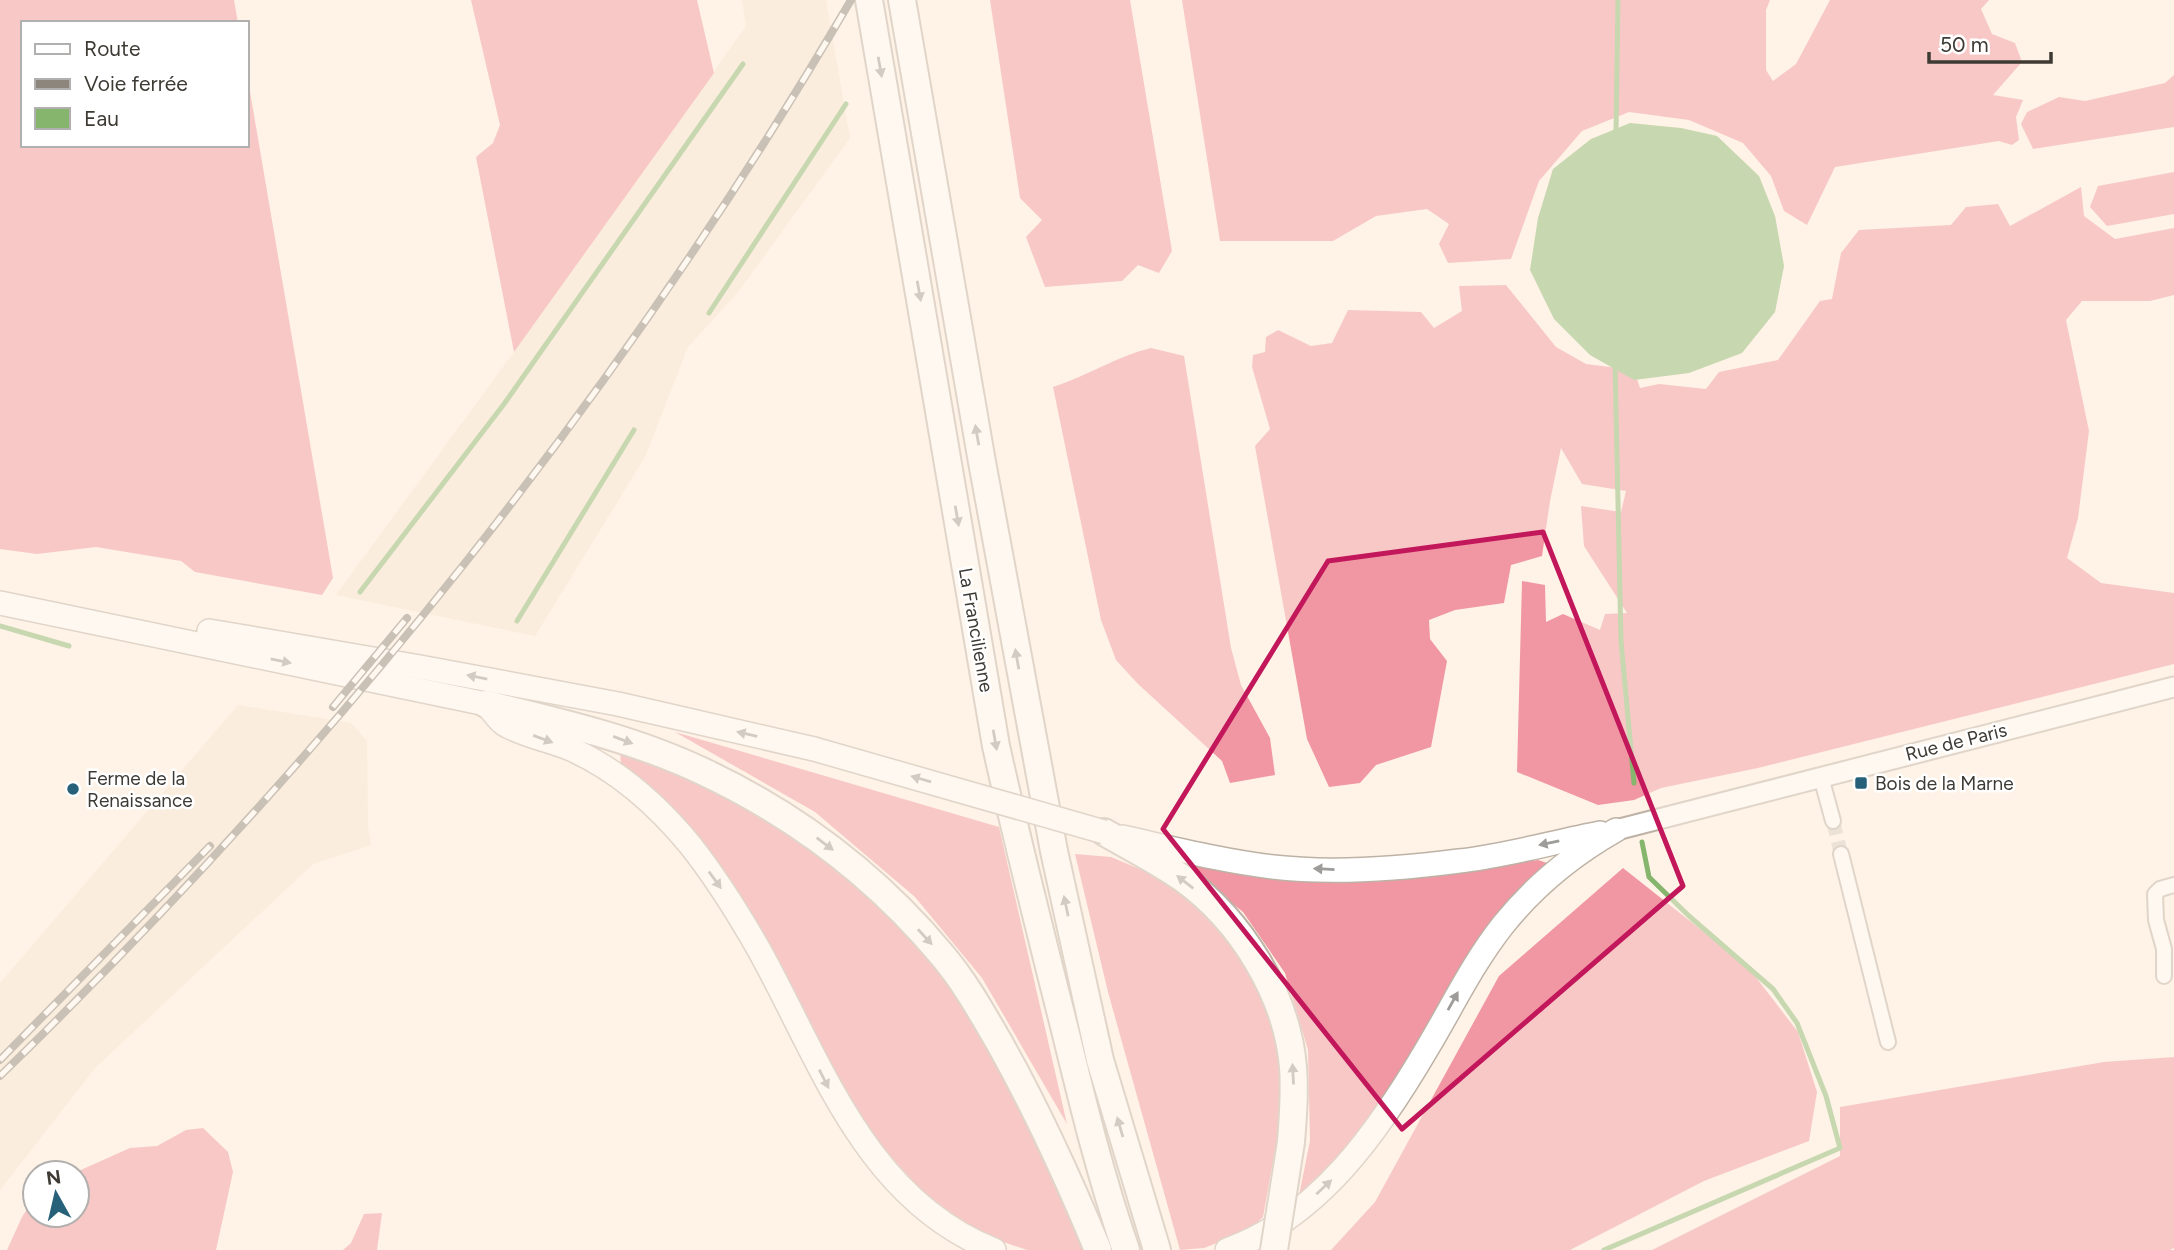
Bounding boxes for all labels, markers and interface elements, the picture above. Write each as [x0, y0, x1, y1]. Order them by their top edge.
legend [21, 21, 248, 147]
scale bar [1929, 21, 2052, 65]
text: 50 m [1940, 32, 1989, 57]
text: Route [84, 36, 140, 61]
one-way arrow [875, 56, 886, 78]
text: Voie ferrée [84, 71, 188, 96]
text: Eau [84, 106, 119, 131]
one-way arrow [914, 281, 925, 303]
one-way arrow [971, 424, 982, 446]
one-way arrow [952, 505, 963, 527]
street label: La Francilienne [954, 566, 998, 694]
one-way arrow [1011, 648, 1022, 670]
one-way arrow [270, 656, 292, 667]
one-way arrow [466, 672, 488, 683]
street label: Rue de Paris [1903, 718, 2009, 766]
one-way arrow [736, 728, 758, 739]
one-way arrow [990, 729, 1001, 751]
one-way arrow [532, 733, 553, 744]
one-way arrow [613, 735, 634, 746]
place label: Ferme de la Renaissance [87, 767, 193, 812]
place label: Bois de la Marne [1875, 772, 2014, 795]
one-way arrow [909, 773, 931, 784]
marker: Bois de la Marne [1853, 775, 1869, 791]
marker: Ferme de la Renaissance [65, 781, 81, 797]
one-way arrow [816, 836, 834, 850]
one-way arrow [1538, 838, 1560, 849]
one-way arrow [1313, 864, 1335, 875]
one-way arrow [708, 871, 722, 889]
one-way arrow [1177, 875, 1195, 890]
one-way arrow [1060, 895, 1071, 917]
one-way arrow [917, 928, 933, 945]
one-way arrow [1448, 991, 1459, 1011]
one-way arrow [1287, 1063, 1298, 1085]
one-way arrow [819, 1069, 830, 1089]
one-way arrow [1114, 1117, 1124, 1138]
north arrow [21, 1159, 91, 1229]
text: N [45, 1165, 63, 1190]
one-way arrow [1316, 1179, 1333, 1196]

